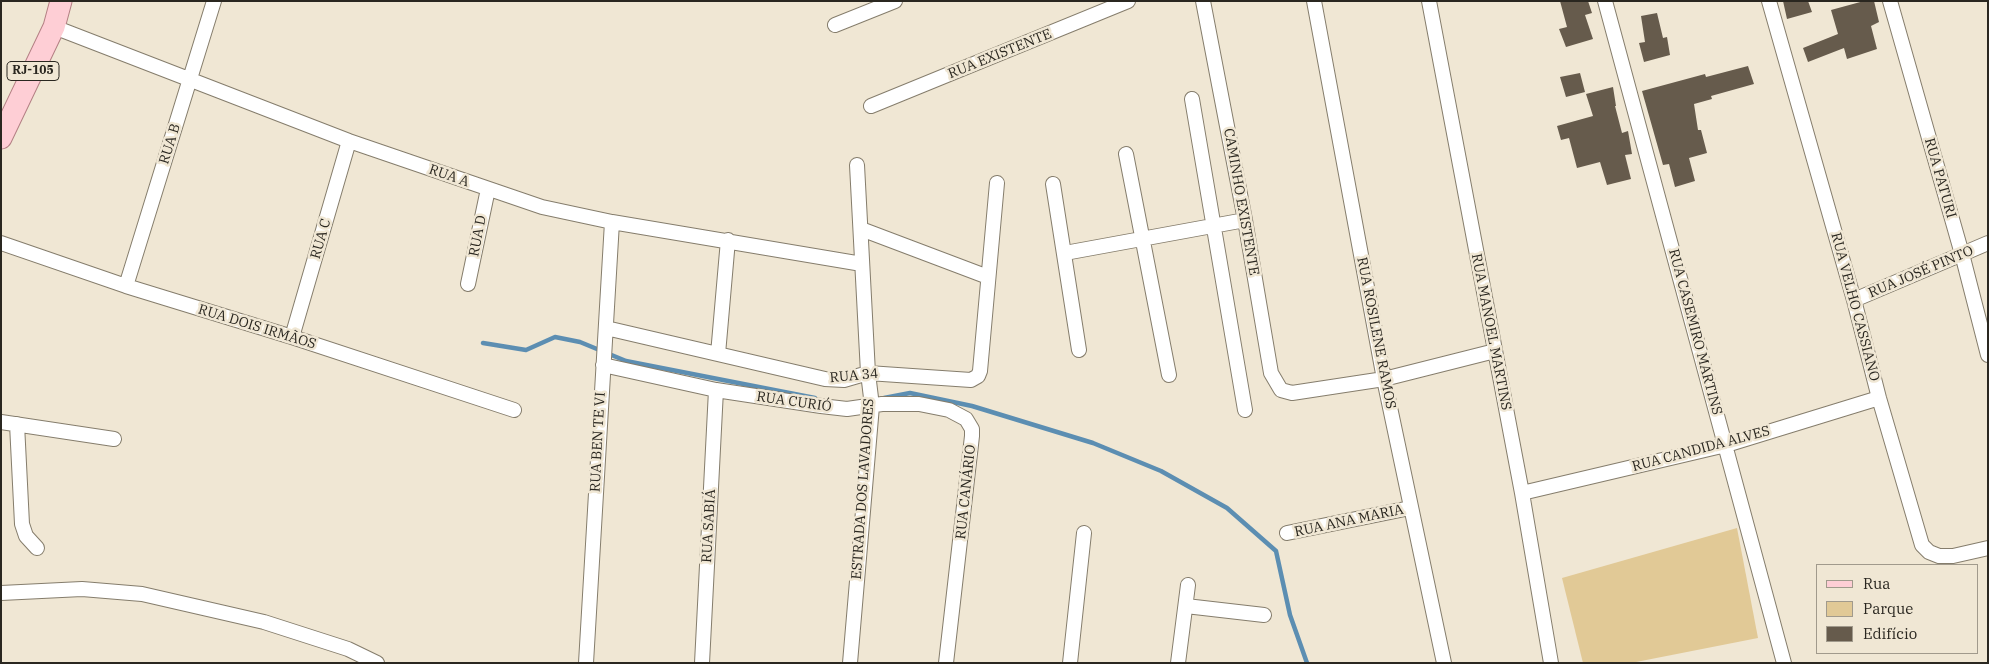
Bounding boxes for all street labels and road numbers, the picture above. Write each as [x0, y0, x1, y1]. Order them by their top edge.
street label: RUA EXISTENTE [946, 26, 1054, 82]
road number: RJ-105 [7, 61, 59, 80]
street label: RUA B [156, 122, 184, 166]
street label: CAMINHO EXISTENTE [1220, 127, 1262, 277]
street label: RUA PATURI [1921, 136, 1959, 220]
street label: RUA A [427, 161, 471, 191]
street label: RUA D [466, 214, 490, 258]
street label: RUA C [307, 217, 335, 261]
street label: RUA VELHO CASSIANO [1827, 231, 1883, 383]
street label: RUA JOSÉ PINTO [1866, 242, 1976, 302]
street label: RUA CASEMIRO MARTINS [1665, 247, 1725, 417]
street label: RUA MANOEL MARTINS [1468, 252, 1514, 412]
street label: RUA ROSILENE RAMOS [1353, 256, 1399, 410]
street label: RUA DOIS IRMÃOS [196, 301, 318, 353]
street label: RUA 34 [829, 366, 879, 386]
street label: RUA CURIÓ [755, 388, 833, 416]
street label: RUA BEN TE VI [587, 392, 609, 492]
street label: ESTRADA DOS LAVADORES [848, 398, 878, 580]
street label: RUA CANDIDA ALVES [1630, 423, 1772, 475]
street label: RUA CANÁRIO [953, 444, 979, 540]
street label: RUA SABIÁ [699, 489, 719, 563]
street label: RUA ANA MARIA [1293, 501, 1405, 541]

